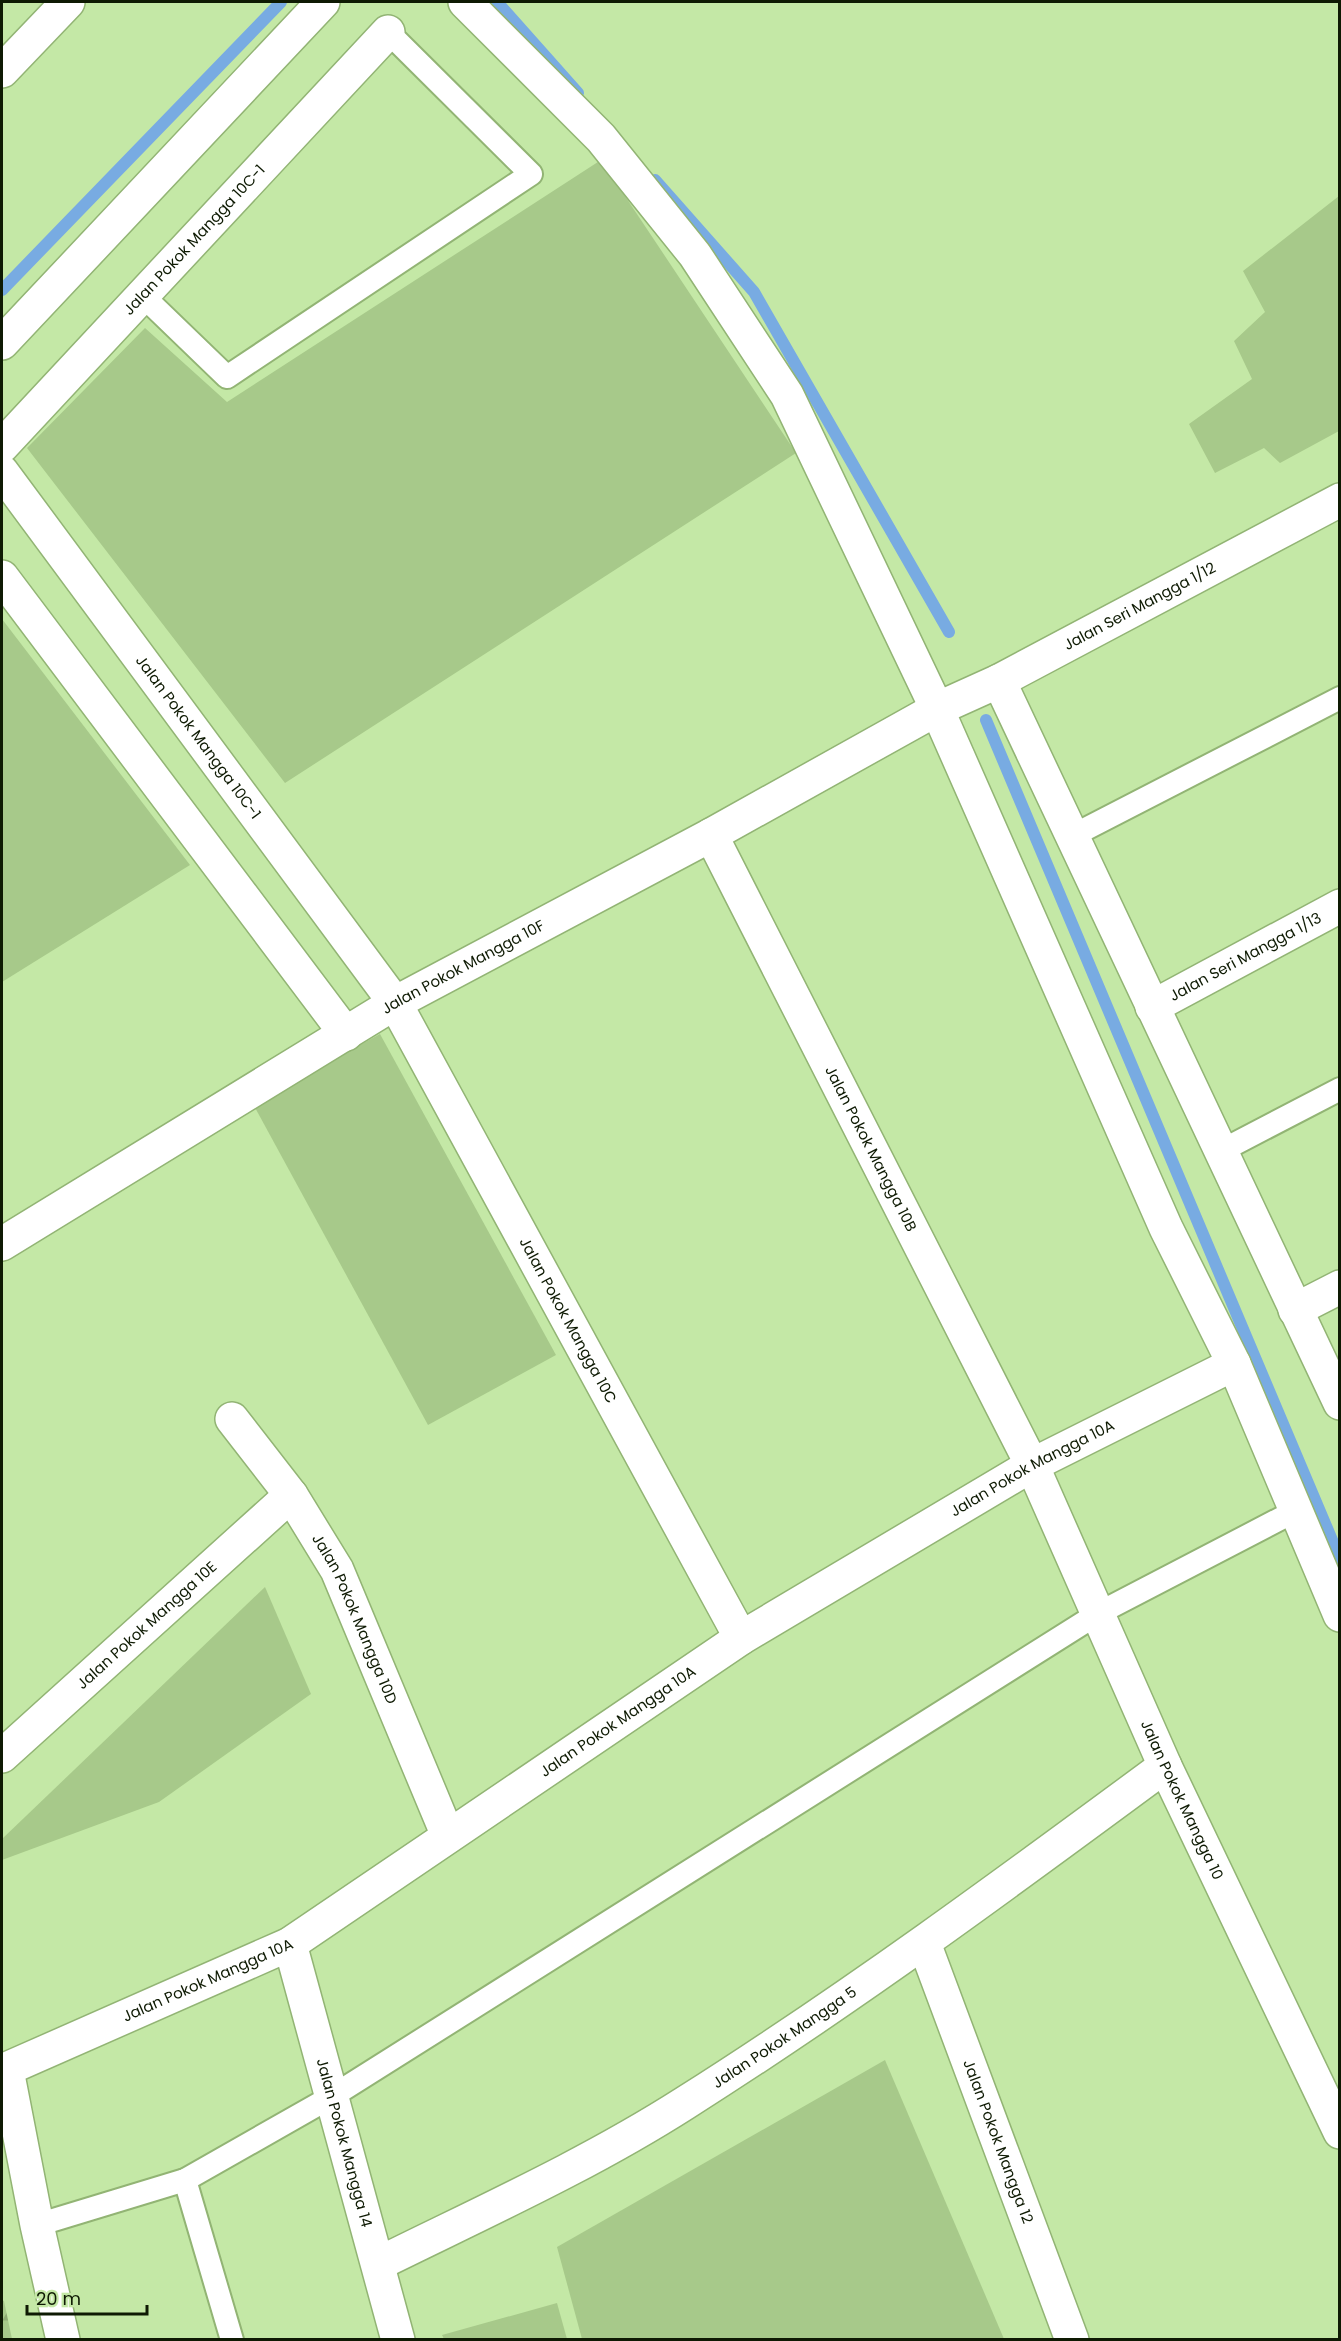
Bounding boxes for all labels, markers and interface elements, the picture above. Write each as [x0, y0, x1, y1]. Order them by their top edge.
street label: Jalan Pokok Mangga 10C-1 [118, 159, 269, 319]
street label: Jalan Seri Mangga 1/12 [1060, 557, 1219, 655]
street label: Jalan Pokok Mangga 10C-1 [131, 651, 266, 823]
street label: Jalan Seri Mangga 1/13 [1165, 907, 1325, 1006]
street label: Jalan Pokok Mangga 10F [377, 914, 548, 1019]
street label: Jalan Pokok Mangga 10B [820, 1062, 922, 1235]
street label: Jalan Pokok Mangga 10C [515, 1233, 622, 1407]
street label: Jalan Pokok Mangga 10A [946, 1415, 1118, 1521]
street label: Jalan Pokok Mangga 10D [307, 1530, 403, 1707]
street label: Jalan Pokok Mangga 10E [72, 1556, 221, 1694]
street label: Jalan Pokok Mangga 10A [535, 1661, 700, 1782]
street label: Jalan Pokok Mangga 10 [1136, 1716, 1229, 1883]
street label: Jalan Pokok Mangga 10A [119, 1933, 296, 2027]
street label: Jalan Pokok Mangga 5 [708, 1981, 861, 2093]
street label: Jalan Pokok Mangga 14 [312, 2056, 378, 2229]
street label: Jalan Pokok Mangga 12 [958, 2057, 1039, 2226]
scale bar [27, 2278, 147, 2316]
text: 20 m [36, 2286, 81, 2311]

